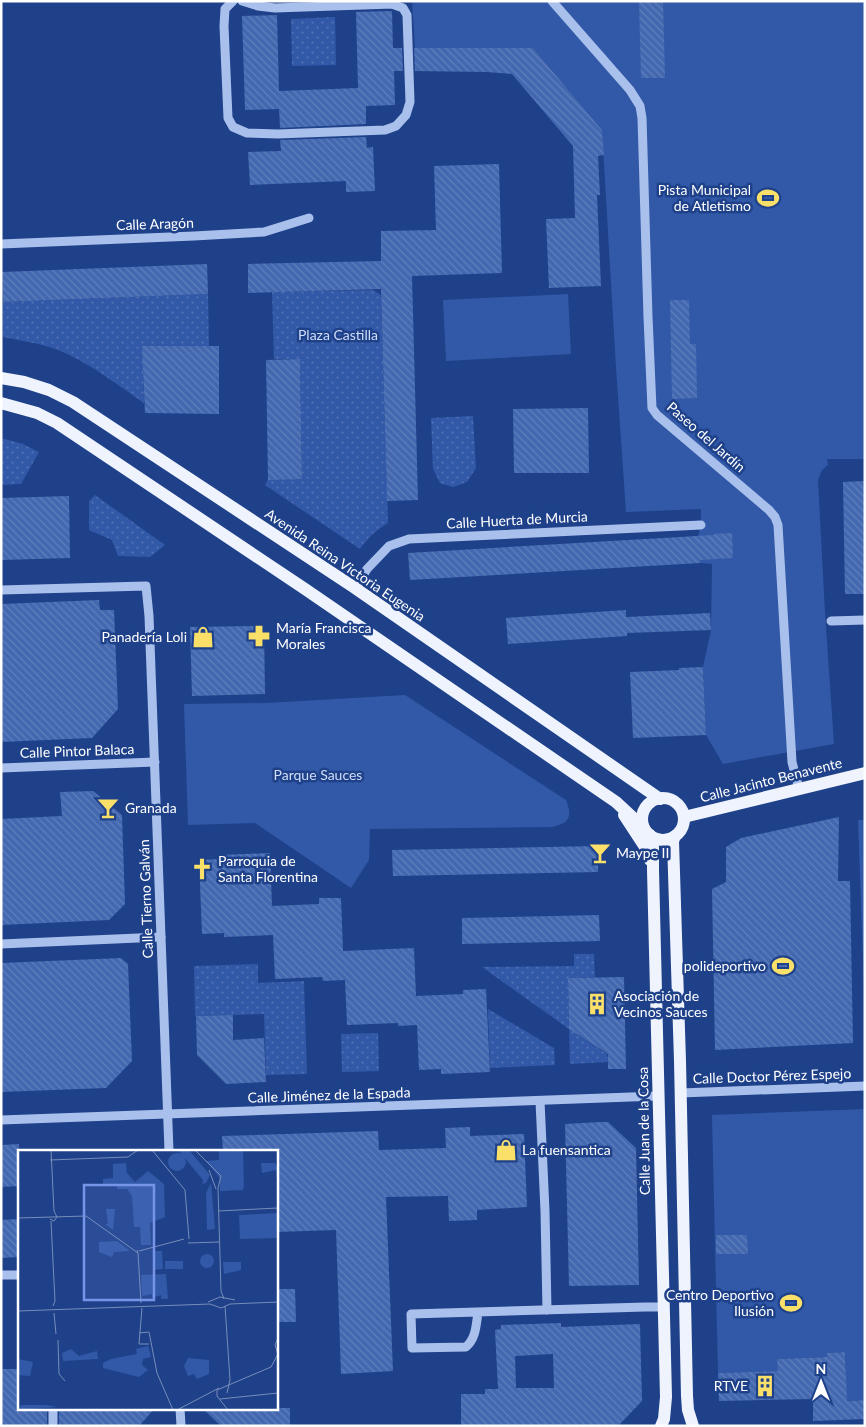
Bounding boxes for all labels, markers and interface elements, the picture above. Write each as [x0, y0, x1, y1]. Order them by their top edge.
place label: Pista Municipal de Atletismo [658, 181, 751, 214]
sports icon: Pista Municipal de Atletismo [755, 185, 781, 211]
street label: Calle Aragón [116, 214, 194, 233]
park label: Plaza Castilla [298, 326, 378, 343]
street label: Paseo del Jardín [664, 398, 749, 475]
street label: Avenida Reina Victoria Eugenia [262, 505, 429, 625]
street label: Calle Huerta de Murcia [446, 507, 588, 532]
place label: María Francisca Morales [276, 619, 372, 652]
pharmacy icon: María Francisca Morales [246, 623, 272, 649]
shop icon: Panadería Loli [190, 624, 216, 650]
place label: Panadería Loli [102, 628, 187, 645]
street label: Calle Pintor Balaca [19, 740, 135, 761]
street label: Calle Jacinto Benavente [698, 754, 844, 805]
park label: Parque Sauces [274, 766, 362, 783]
bar icon: Granada [95, 795, 121, 821]
place label: Granada [125, 799, 177, 816]
street label: Calle Tierno Galván [135, 839, 156, 959]
bar icon: Maype II [587, 840, 613, 866]
place label: Maype II [616, 844, 669, 861]
place label: Parroquia de Santa Florentina [218, 852, 318, 885]
church icon: Parroquia de Santa Florentina [189, 856, 215, 882]
sports icon: polideportivo [770, 953, 796, 979]
place label: polideportivo [684, 957, 766, 974]
place label: Asociación de Vecinos Sauces [614, 987, 708, 1020]
building icon: Asociación de Vecinos Sauces [584, 991, 610, 1017]
street label: Calle Doctor Pérez Espejo [692, 1064, 852, 1087]
street label: Calle Juan de la Cosa [634, 1067, 653, 1195]
street label: Calle Jiménez de la Espada [247, 1083, 411, 1106]
shop icon: La fuensantica [493, 1137, 519, 1163]
place label: La fuensantica [522, 1141, 611, 1158]
inset map [18, 1150, 278, 1410]
place label: Centro Deportivo Ilusión [666, 1286, 774, 1319]
sports icon: Centro Deportivo Ilusión [778, 1290, 804, 1316]
north arrow [796, 1357, 846, 1407]
text: N [816, 1360, 826, 1377]
building icon: RTVE [752, 1373, 778, 1399]
place label: RTVE [714, 1377, 748, 1394]

